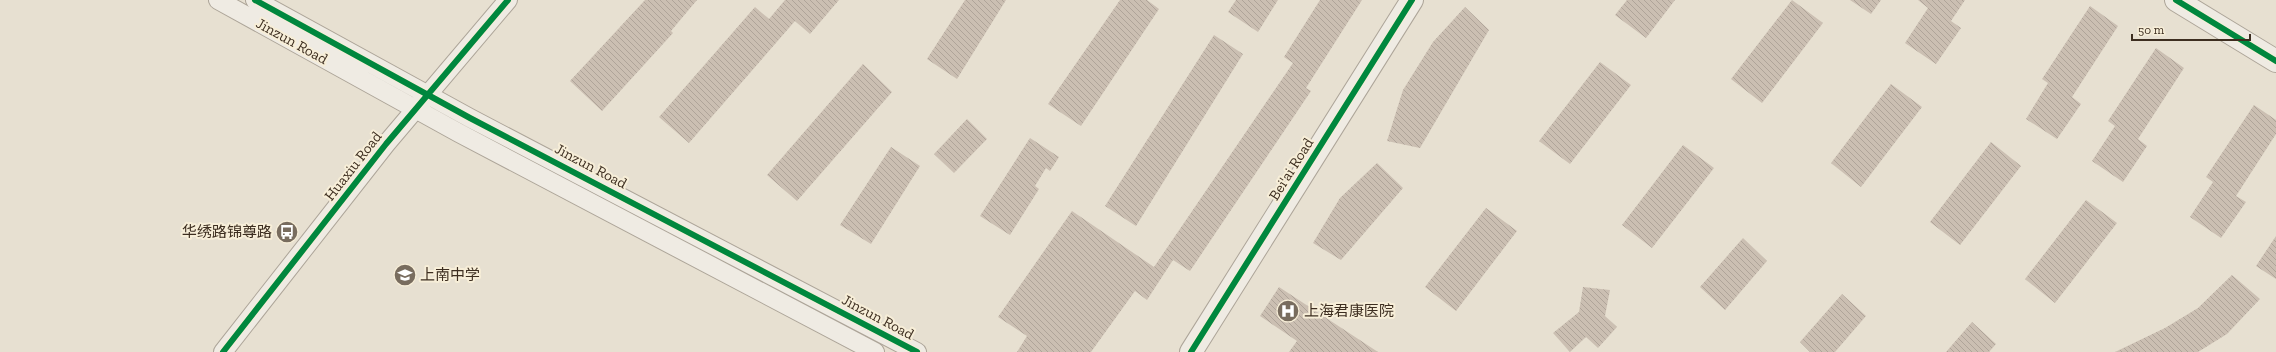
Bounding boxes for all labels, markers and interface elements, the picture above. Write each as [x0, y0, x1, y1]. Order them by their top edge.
street label: Jinzun Road [253, 14, 332, 68]
scale bar [2132, 16, 2250, 42]
text: 50 m [2138, 23, 2165, 37]
street label: Huaxiu Road [320, 127, 386, 204]
street label: Bei'ai Road [1265, 134, 1318, 204]
street label: Jinzun Road [552, 140, 631, 193]
bus stop icon: 华绣路锦尊路 [274, 219, 300, 245]
place label: 华绣路锦尊路 [182, 223, 272, 241]
school or university icon: 上南中学 [392, 262, 418, 288]
place label: 上南中学 [420, 266, 480, 284]
street label: Jinzun Road [839, 291, 918, 344]
hospital icon: 上海君康医院 [1275, 298, 1301, 324]
place label: 上海君康医院 [1304, 302, 1394, 320]

